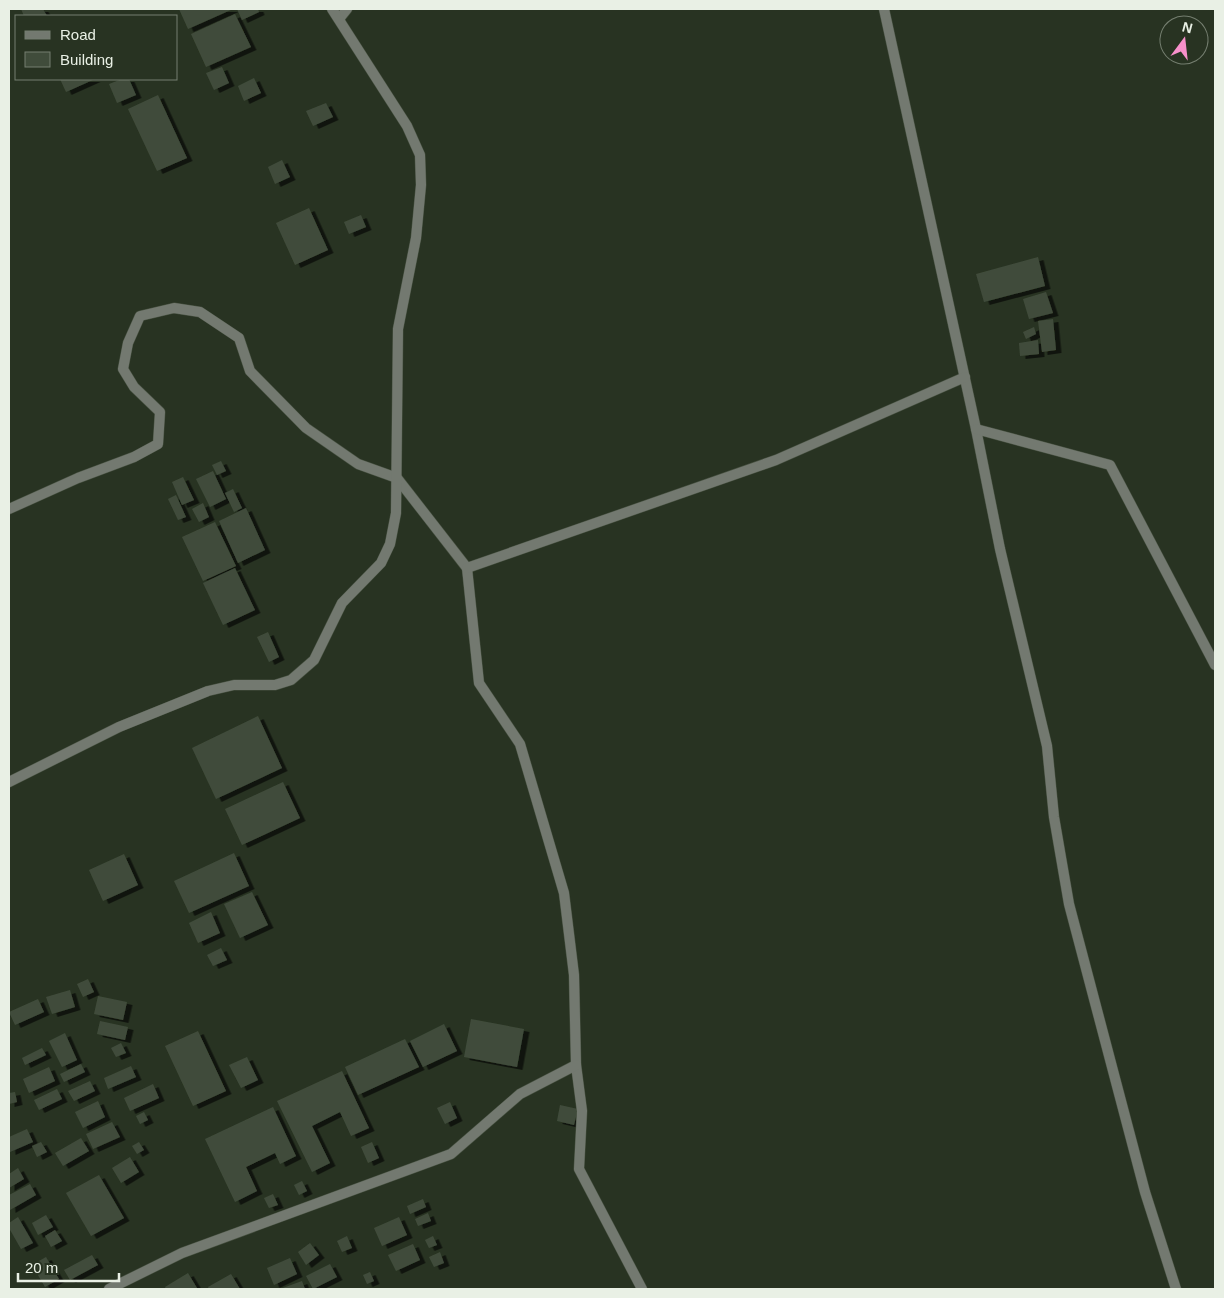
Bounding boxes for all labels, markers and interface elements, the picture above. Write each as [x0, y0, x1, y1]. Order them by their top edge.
legend [15, 15, 178, 80]
north arrow [1159, 15, 1209, 65]
text: N [1180, 18, 1194, 36]
text: Road [60, 26, 96, 43]
text: Building [60, 51, 113, 68]
scale bar [18, 1250, 119, 1282]
text: 20 m [25, 1259, 58, 1276]

